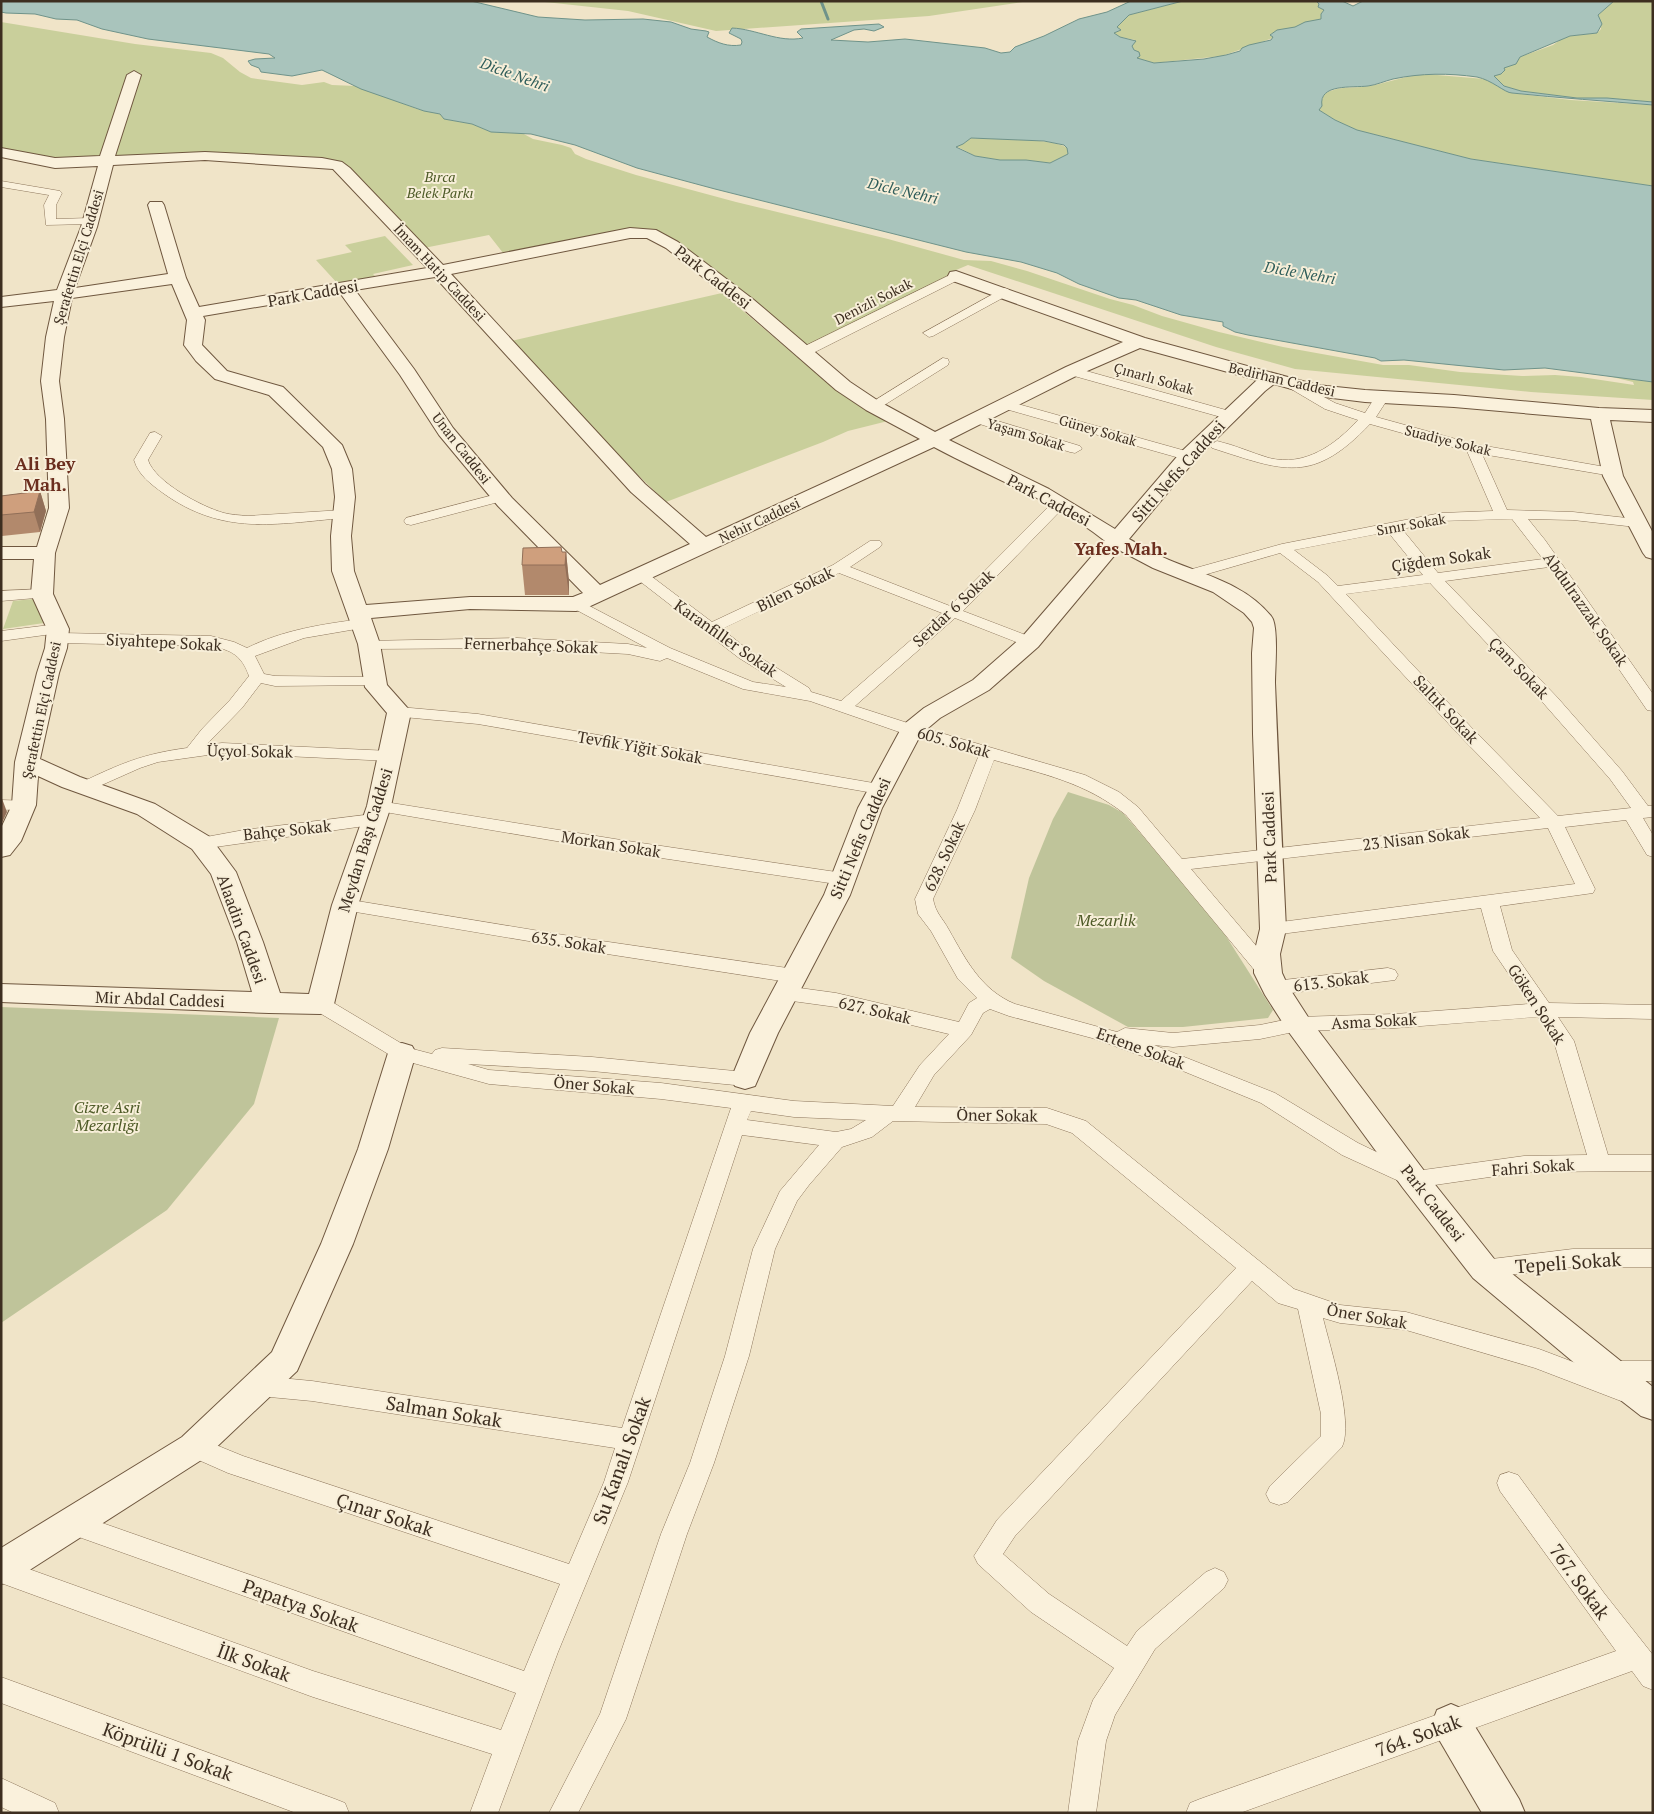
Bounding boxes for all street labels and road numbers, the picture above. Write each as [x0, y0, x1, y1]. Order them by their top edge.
street label: Şerafettin Elçi Caddesi [48, 187, 108, 327]
street label: İmam Hatip Caddesi [390, 219, 490, 325]
street label: Park Caddesi [670, 240, 756, 314]
street label: Denizli Sokak [831, 273, 916, 329]
street label: Park Caddesi [266, 274, 360, 312]
street label: Çınarlı Sokak [1112, 357, 1197, 399]
street label: Bedirhan Caddesi [1227, 357, 1337, 401]
street label: Unan Caddesi [428, 408, 496, 488]
street label: Güney Sokak [1057, 410, 1140, 450]
street label: Yaşam Sokak [985, 413, 1068, 455]
street label: Sitti Nefis Caddesi [1126, 415, 1230, 527]
street label: Suadiye Sokak [1403, 420, 1494, 460]
street label: Park Caddesi [1003, 469, 1095, 531]
street label: Nehir Caddesi [715, 493, 803, 547]
street label: Sınır Sokak [1375, 508, 1448, 539]
street label: Çiğdem Sokak [1390, 541, 1493, 577]
street label: Abdulrazzak Sokak [1538, 548, 1634, 671]
street label: Bilen Sokak [753, 561, 838, 617]
street label: Serdar 6 Sokak [907, 564, 999, 652]
street label: Karanfiller Sokak [670, 594, 783, 682]
street label: Siyahtepe Sokak [106, 628, 223, 656]
street label: Fernerbahçe Sokak [464, 632, 599, 658]
street label: Çam Sokak [1484, 632, 1555, 704]
street label: Şerafettin Elçi Caddesi [17, 639, 65, 781]
street label: Saltık Sokak [1408, 670, 1484, 749]
street label: 605. Sokak [915, 721, 994, 763]
street label: Tevfik Yiğit Sokak [576, 725, 705, 769]
street label: Üçyol Sokak [207, 739, 294, 763]
street label: Meydan Başı Caddesi [333, 765, 397, 915]
street label: Sitti Nefis Caddesi [824, 774, 896, 902]
street label: Park Caddesi [1256, 791, 1282, 883]
street label: Bahçe Sokak [242, 814, 333, 846]
street label: 628. Sokak [918, 817, 970, 895]
street label: 23 Nisan Sokak [1361, 820, 1472, 855]
street label: Morkan Sokak [560, 825, 663, 863]
street label: Alaadin Caddesi [212, 871, 272, 987]
street label: 635. Sokak [530, 925, 609, 959]
street label: Göken Sokak [1503, 960, 1572, 1049]
street label: 613. Sokak [1292, 965, 1370, 997]
street label: Mir Abdal Caddesi [95, 986, 225, 1012]
street label: 627. Sokak [837, 991, 914, 1029]
street label: Asma Sokak [1331, 1008, 1418, 1034]
street label: Ertene Sokak [1094, 1022, 1189, 1074]
street label: Öner Sokak [552, 1070, 636, 1100]
street label: Öner Sokak [956, 1103, 1039, 1127]
street label: Fahri Sokak [1491, 1153, 1576, 1181]
street label: Park Caddesi [1396, 1160, 1470, 1246]
street label: Tepeli Sokak [1514, 1246, 1622, 1278]
street label: Öner Sokak [1325, 1298, 1410, 1334]
street label: Salman Sokak [384, 1389, 504, 1433]
street label: Su Kanalı Sokak [586, 1392, 656, 1527]
street label: Çınar Sokak [333, 1487, 437, 1541]
street label: 767. Sokak [1544, 1538, 1616, 1624]
street label: Papatya Sokak [239, 1572, 363, 1638]
street label: İlk Sokak [214, 1637, 295, 1687]
street label: 764. Sokak [1372, 1708, 1464, 1762]
street label: Köprülü 1 Sokak [99, 1716, 237, 1786]

